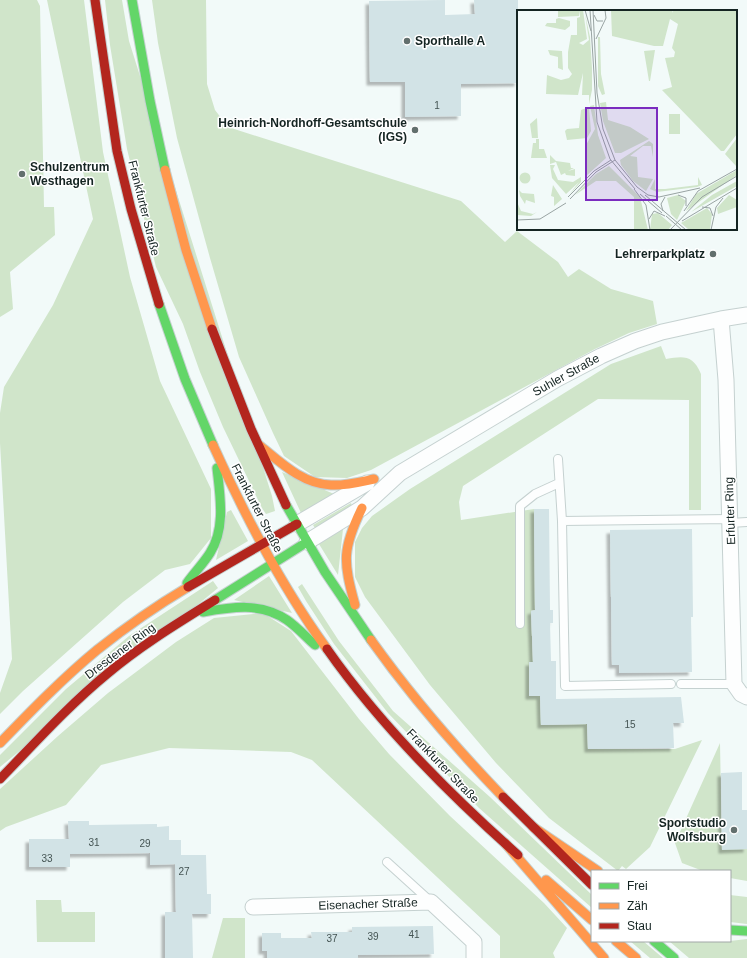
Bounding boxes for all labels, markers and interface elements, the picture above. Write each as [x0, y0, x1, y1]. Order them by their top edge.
inset map [517, 10, 737, 230]
place label: Sporthalle A [415, 34, 486, 48]
marker: Sporthalle A [402, 36, 412, 46]
house number: 1 [434, 100, 440, 111]
place label: Heinrich-Nordhoff-Gesamtschule (IGS) [218, 116, 407, 144]
marker: Heinrich-Nordhoff-Gesamtschule (IGS) [410, 125, 420, 135]
street label: Frankfurter Straße [125, 159, 163, 258]
place label: Schulzentrum Westhagen [30, 160, 109, 188]
marker: Schulzentrum Westhagen [17, 169, 27, 179]
place label: Lehrerparkplatz [615, 247, 705, 261]
marker: Lehrerparkplatz [708, 249, 718, 259]
street label: Suhler Straße [530, 351, 602, 399]
street label: Frankfurter Straße [229, 461, 286, 555]
street label: Erfurter Ring [722, 477, 738, 545]
street label: Dresdener Ring [82, 620, 158, 682]
house number: 15 [624, 719, 636, 730]
street label: Frankfurter Straße [404, 726, 482, 806]
place label: Sportstudio Wolfsburg [659, 816, 726, 844]
marker: Sportstudio Wolfsburg [729, 825, 739, 835]
house number: 31 [88, 837, 100, 848]
house number: 29 [139, 838, 151, 849]
house number: 33 [41, 853, 53, 864]
house number: 27 [178, 866, 190, 877]
legend [591, 870, 731, 942]
text: Frei [627, 879, 648, 893]
street label: Eisenacher Straße [318, 895, 418, 913]
text: Zäh [627, 899, 648, 913]
text: Stau [627, 919, 652, 933]
house number: 41 [408, 929, 420, 940]
house number: 39 [367, 931, 379, 942]
house number: 37 [326, 933, 338, 944]

